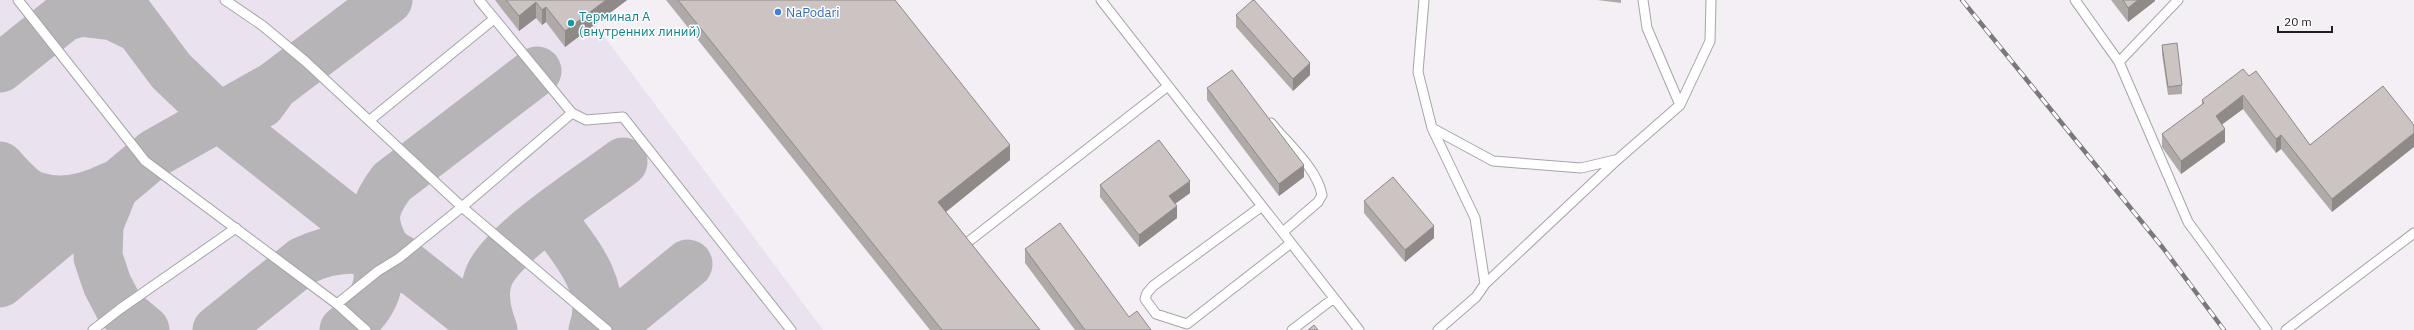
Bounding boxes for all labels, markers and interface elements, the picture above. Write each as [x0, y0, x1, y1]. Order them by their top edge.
place label: NaPodari [786, 4, 840, 21]
marker: NaPodari [773, 7, 783, 17]
place label: Терминал А (внутренних линий) [579, 8, 701, 40]
scale bar [2278, 8, 2332, 34]
text: 20 m [2284, 14, 2312, 29]
marker: Терминал А (внутренних линий) [566, 18, 576, 28]

